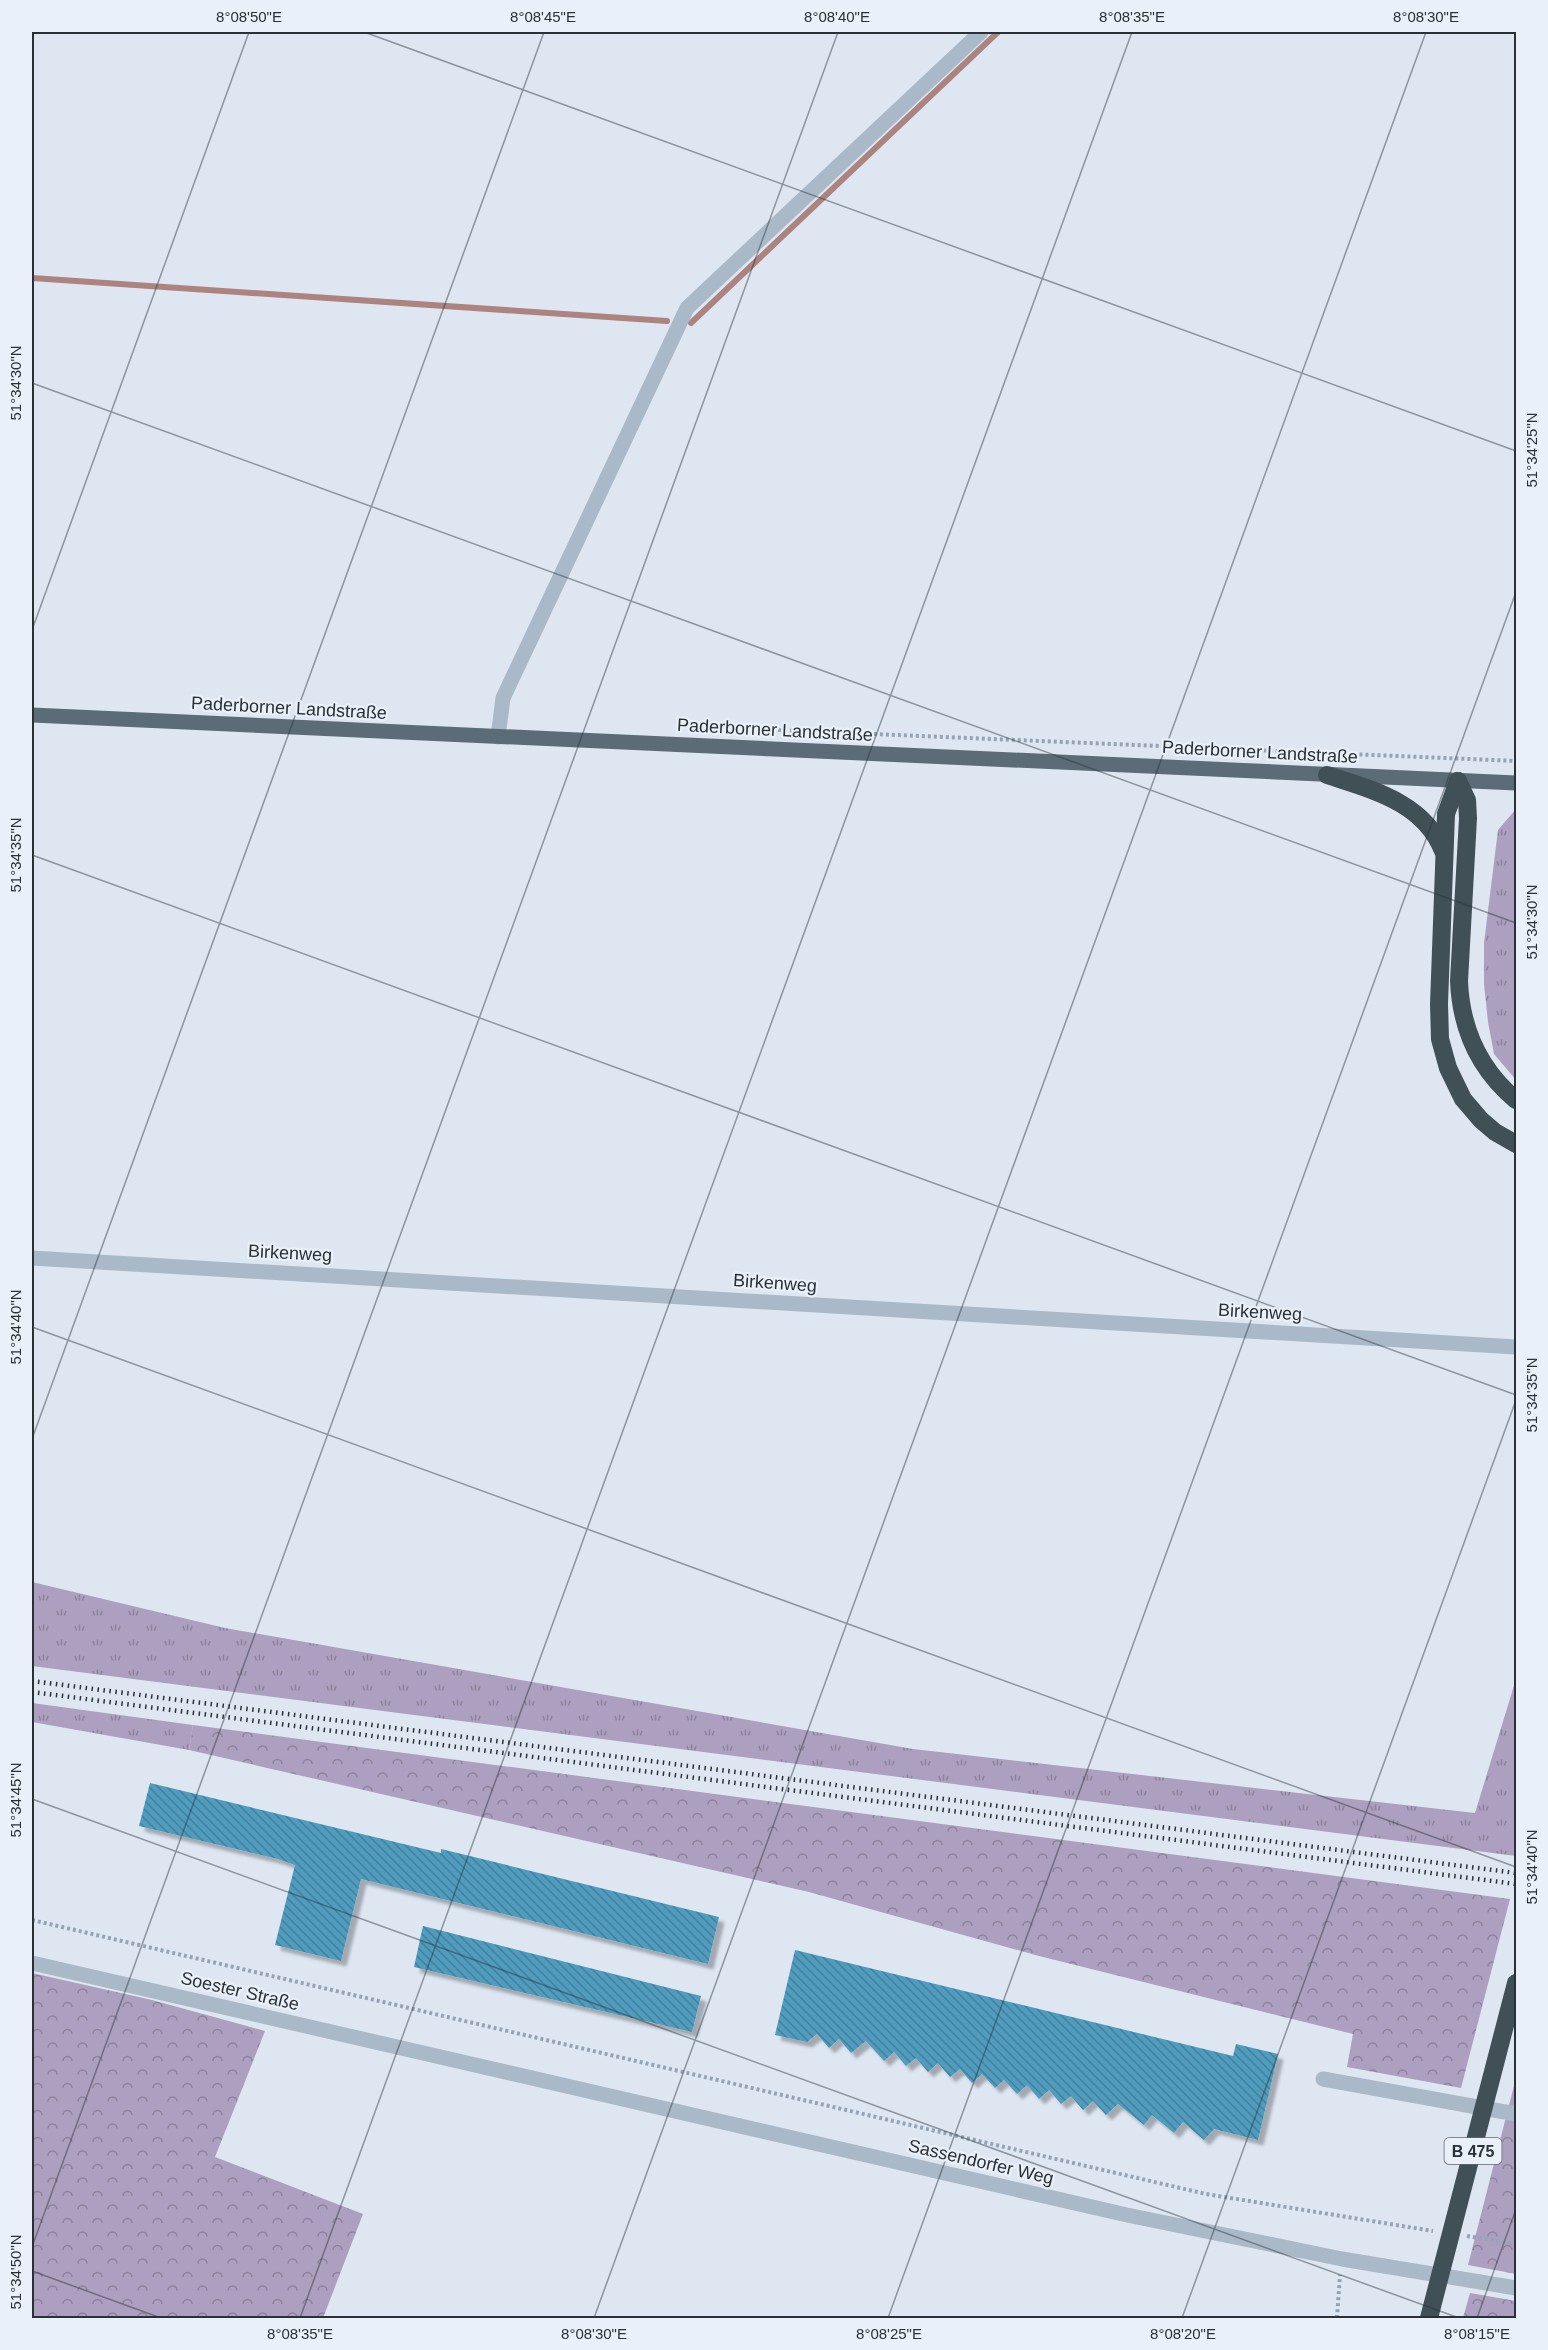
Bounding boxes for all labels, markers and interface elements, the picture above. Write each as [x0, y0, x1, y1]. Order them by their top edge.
text: 8°08'50"E [216, 8, 282, 25]
text: 8°08'45"E [510, 8, 576, 25]
text: 8°08'40"E [804, 8, 870, 25]
text: 8°08'35"E [1099, 8, 1165, 25]
text: 8°08'30"E [1393, 8, 1459, 25]
text: 51°34'30"N [7, 345, 24, 421]
text: 51°34'25"N [1523, 412, 1540, 488]
street label: Paderborner Landstraße [191, 693, 387, 723]
street label: Paderborner Landstraße [677, 715, 873, 745]
street label: Paderborner Landstraße [1162, 737, 1358, 767]
text: 51°34'35"N [7, 817, 24, 893]
text: 51°34'30"N [1523, 884, 1540, 960]
street label: Birkenweg [248, 1241, 332, 1265]
street label: Birkenweg [732, 1270, 818, 1296]
text: 51°34'40"N [7, 1289, 24, 1365]
street label: Birkenweg [1218, 1300, 1302, 1324]
text: 51°34'35"N [1523, 1357, 1540, 1433]
text: 51°34'45"N [7, 1762, 24, 1838]
text: 51°34'40"N [1523, 1829, 1540, 1905]
street label: Soester Straße [179, 1968, 301, 2014]
street label: Sassendorfer Weg [906, 2136, 1056, 2188]
road number: B 475 [1444, 2138, 1502, 2164]
text: 51°34'50"N [7, 2234, 24, 2310]
text: 8°08'35"E [267, 2325, 333, 2342]
text: 8°08'30"E [561, 2325, 627, 2342]
text: 8°08'25"E [856, 2325, 922, 2342]
text: 8°08'20"E [1150, 2325, 1216, 2342]
text: 8°08'15"E [1444, 2325, 1510, 2342]

